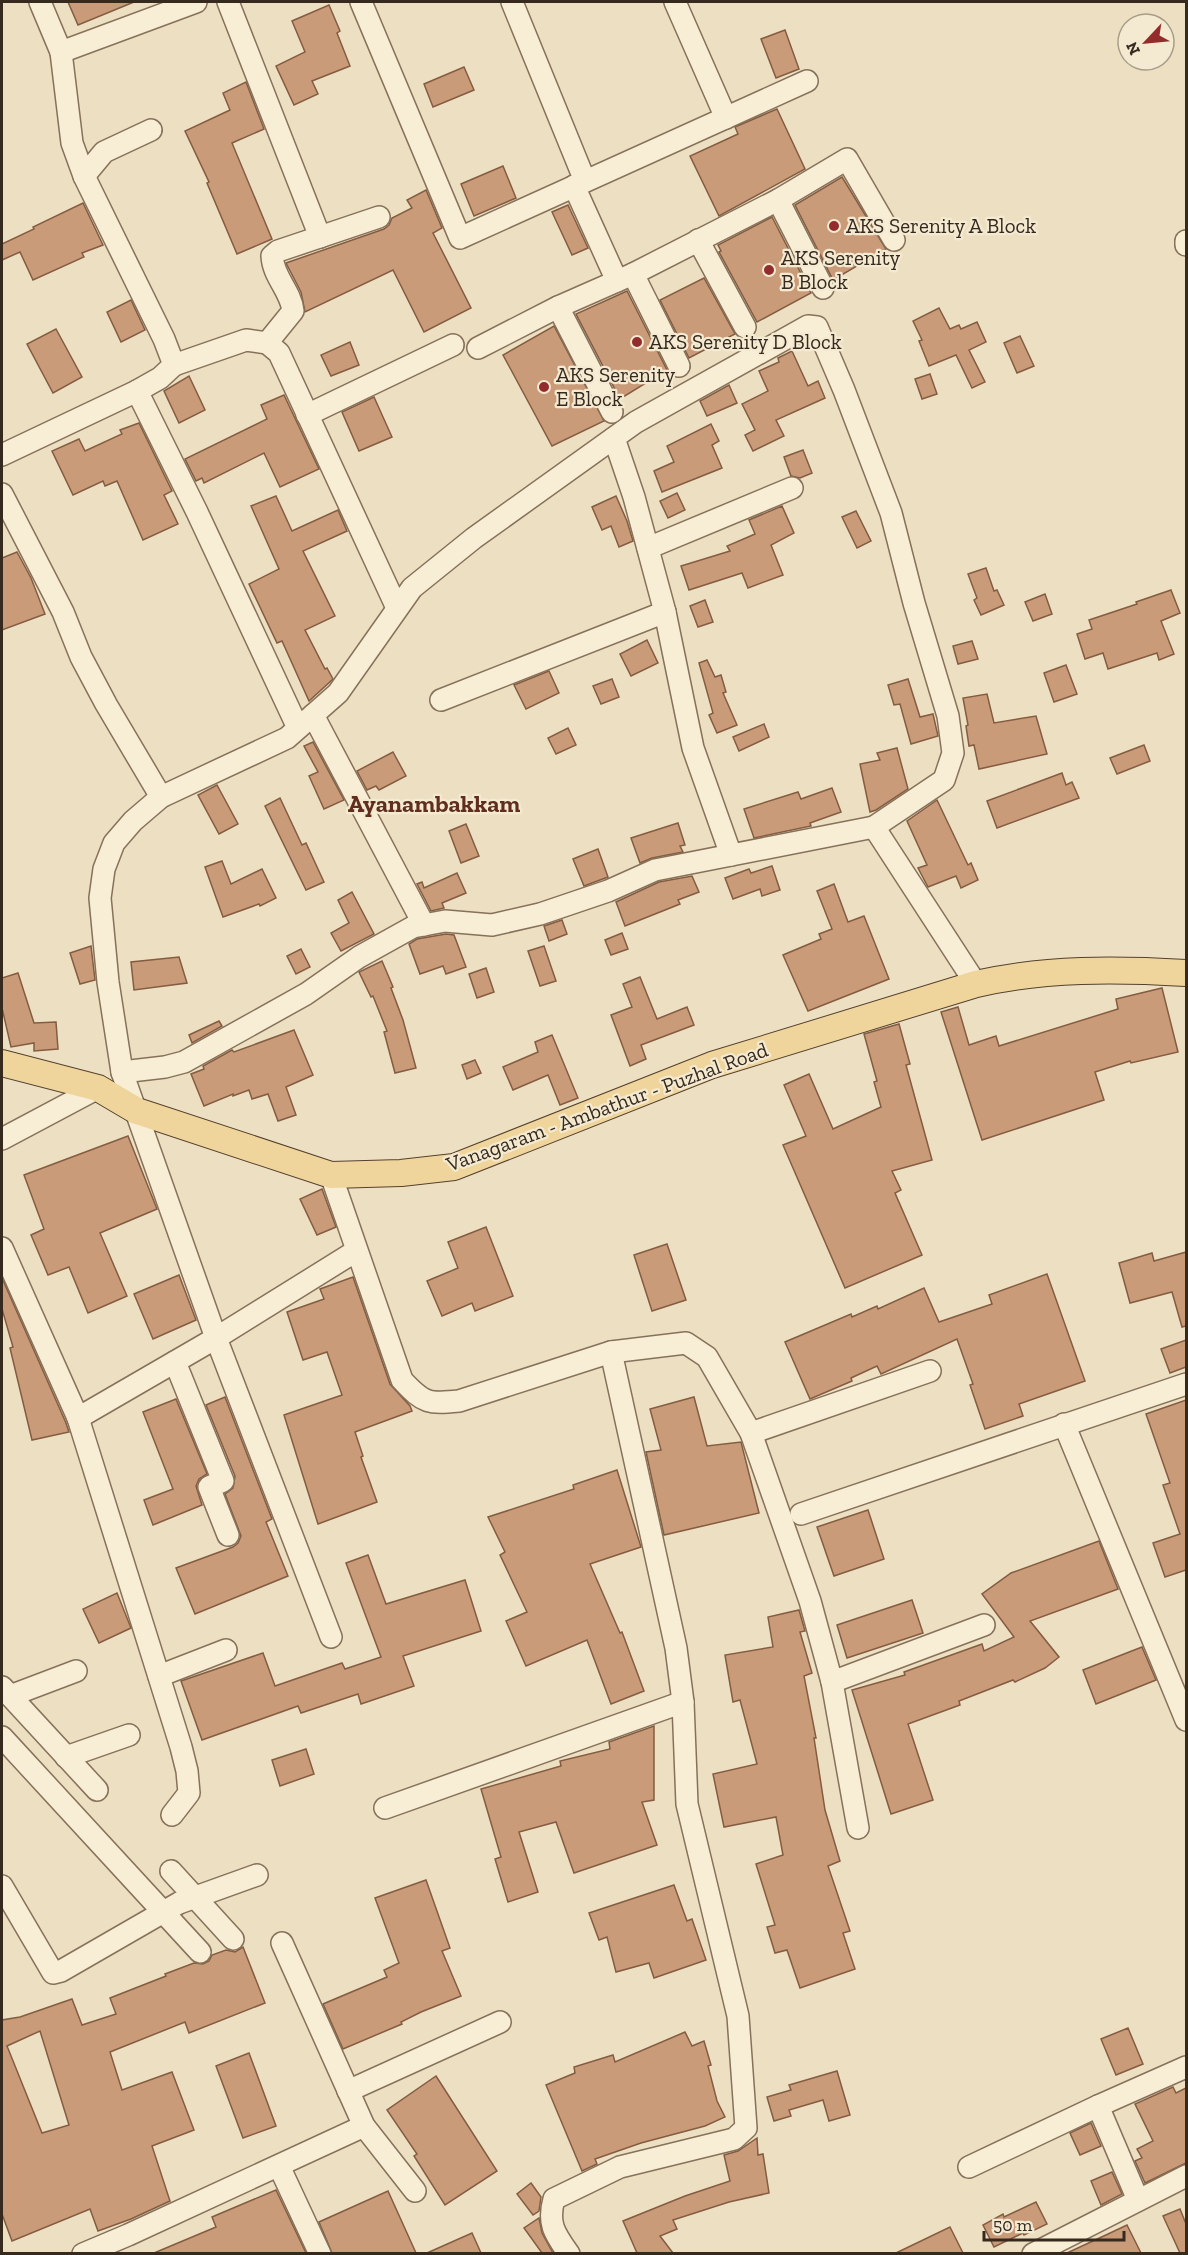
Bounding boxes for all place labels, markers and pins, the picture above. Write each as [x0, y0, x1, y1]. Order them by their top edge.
place label: AKS Serenity A Block [846, 213, 1036, 238]
marker: AKS Serenity A Block [827, 219, 841, 233]
place label: AKS Serenity B Block [781, 245, 901, 294]
marker: AKS Serenity B Block [762, 263, 776, 277]
place label: AKS Serenity D Block [649, 329, 842, 354]
marker: AKS Serenity D Block [630, 335, 644, 349]
place label: AKS Serenity E Block [556, 362, 676, 411]
marker: AKS Serenity E Block [537, 380, 551, 394]

